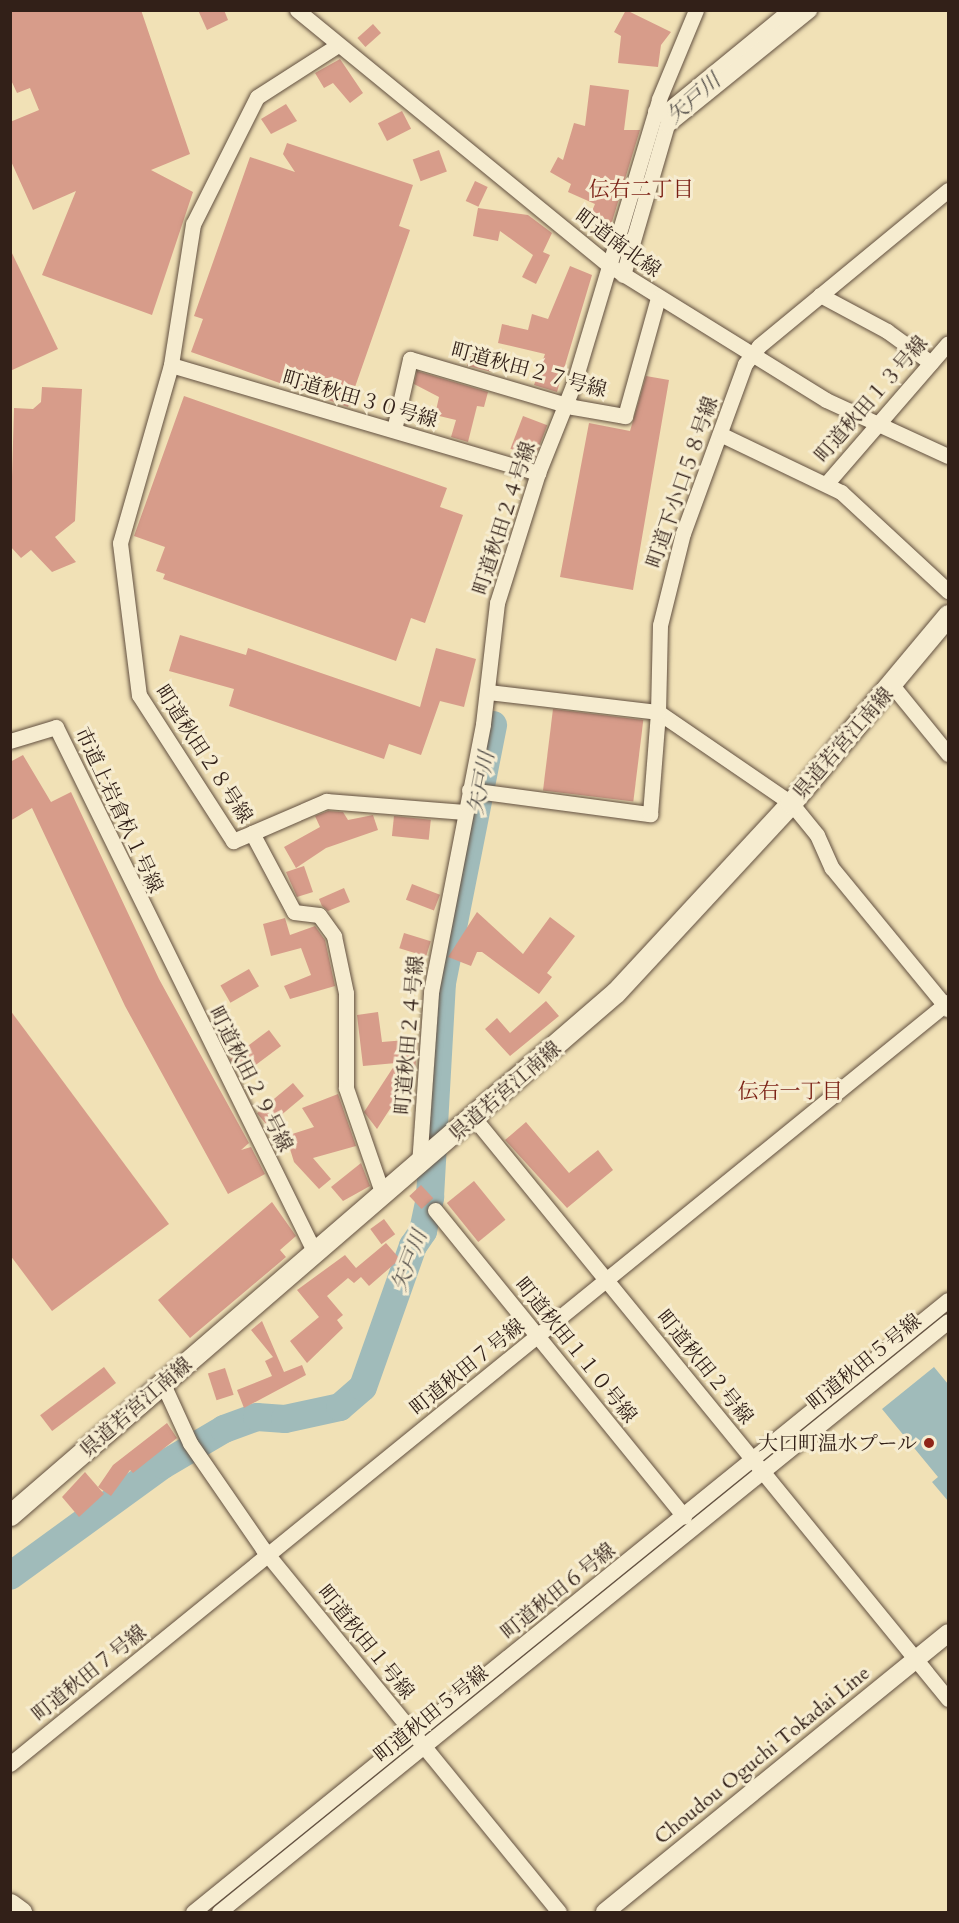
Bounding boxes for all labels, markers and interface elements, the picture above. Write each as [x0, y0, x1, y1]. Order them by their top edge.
water label: 矢戸川 [662, 69, 726, 129]
district label: 伝右二丁目 [589, 177, 693, 203]
street label: 町道南北線 [570, 204, 666, 282]
street label: 町道秋田１３号線 [809, 331, 933, 467]
street label: 町道秋田２７号線 [449, 338, 609, 402]
street label: 町道秋田３０号線 [280, 365, 440, 433]
street label: 町道下小口５８号線 [641, 393, 723, 571]
street label: 町道秋田２４号線 [468, 438, 540, 598]
street label: 町道秋田２８号線 [150, 680, 258, 828]
street label: 県道若宮江南線 [788, 682, 898, 804]
street label: 市道上岩倉杁１号線 [70, 723, 168, 897]
water label: 矢戸川 [464, 750, 500, 816]
street label: 町道秋田２４号線 [390, 954, 428, 1116]
street label: 町道秋田２９号線 [204, 1002, 298, 1156]
street label: 県道若宮江南線 [444, 1036, 566, 1146]
district label: 伝右一丁目 [738, 1079, 842, 1105]
water label: 矢戸川 [387, 1227, 433, 1295]
street label: 町道秋田１１０号線 [510, 1273, 642, 1427]
street label: 町道秋田２号線 [652, 1305, 758, 1429]
street label: 町道秋田５号線 [802, 1309, 926, 1415]
street label: 町道秋田７号線 [405, 1314, 529, 1420]
street label: 県道若宮江南線 [75, 1352, 197, 1462]
place label: 大口町温水プール [758, 1431, 917, 1455]
marker: 大口町温水プール [922, 1436, 936, 1450]
street label: 町道秋田６号線 [496, 1538, 620, 1644]
street label: 町道秋田１号線 [313, 1580, 419, 1704]
street label: 町道秋田７号線 [27, 1620, 151, 1726]
street label: 町道秋田５号線 [369, 1661, 493, 1767]
street label: Choudou Oguchi Tokadai Line [650, 1661, 874, 1849]

